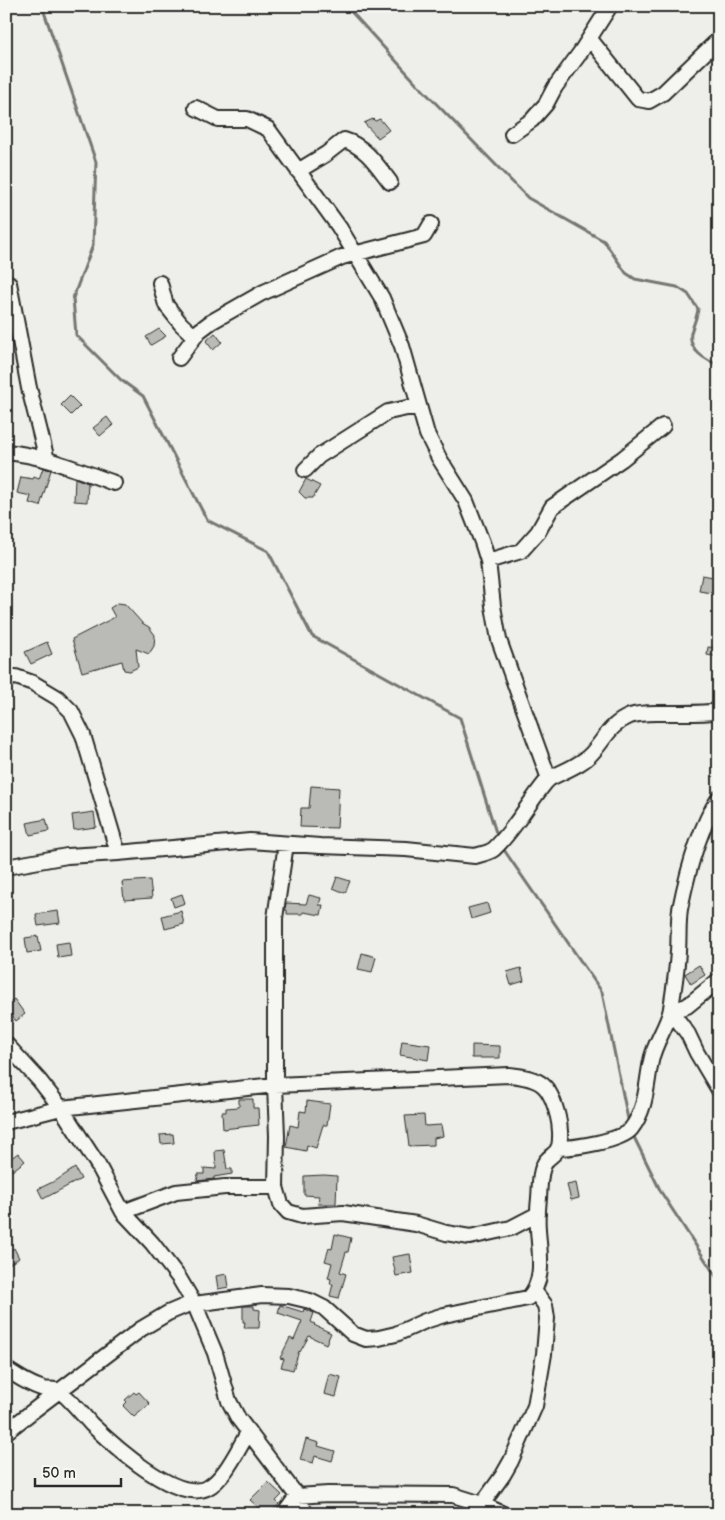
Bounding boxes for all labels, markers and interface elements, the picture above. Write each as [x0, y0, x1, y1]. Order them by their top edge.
scale bar [35, 1455, 121, 1487]
text: 50 m [42, 1464, 76, 1483]

